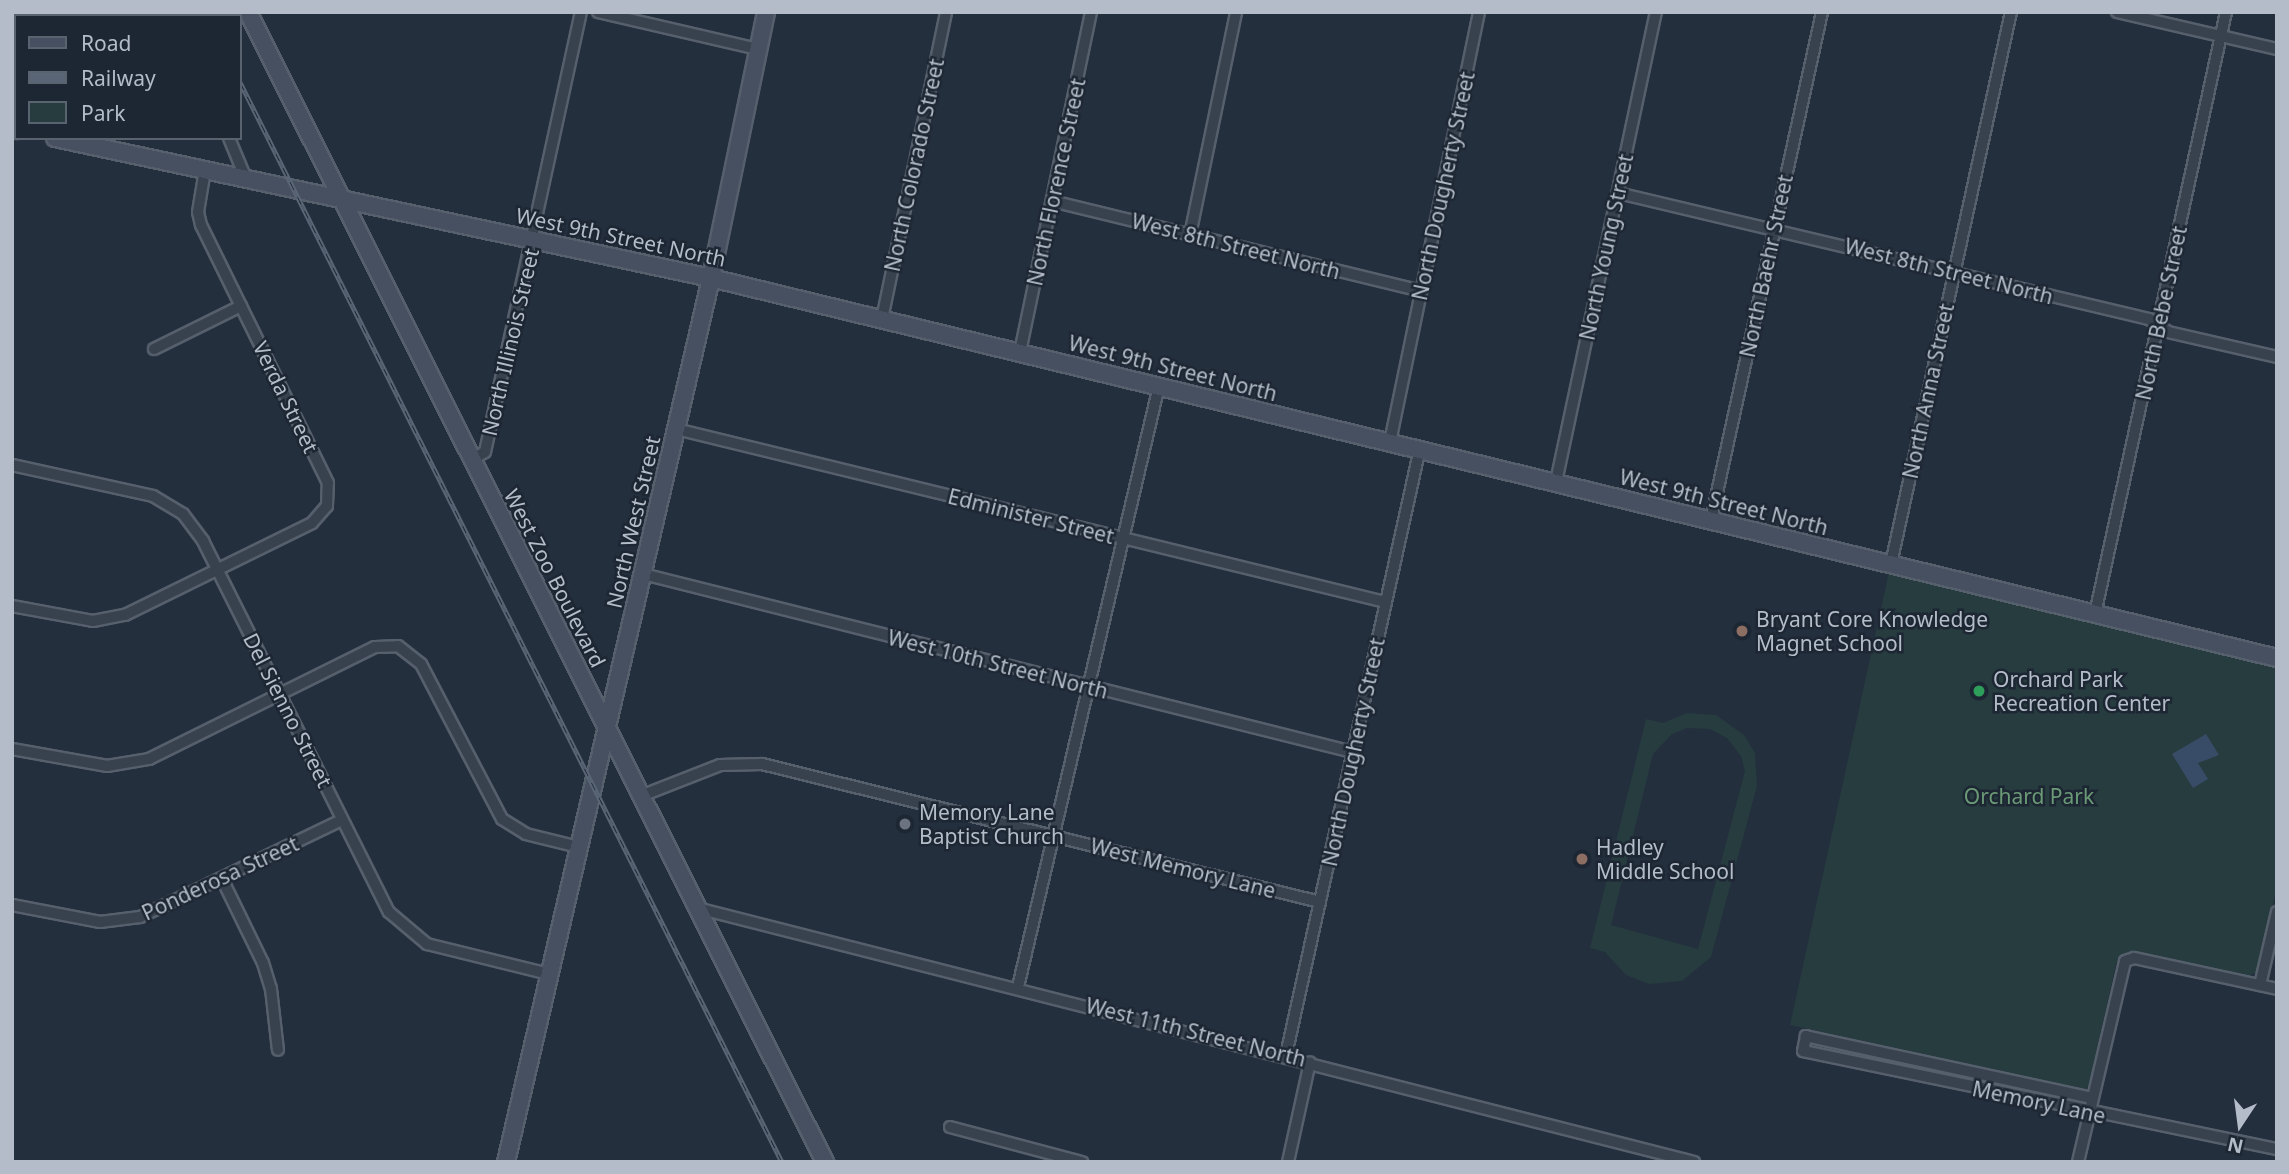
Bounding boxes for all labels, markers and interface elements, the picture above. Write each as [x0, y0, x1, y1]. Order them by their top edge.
legend [14, 14, 242, 140]
text: Road [81, 29, 131, 57]
street label: North Colorado Street [879, 56, 949, 274]
text: Railway [81, 64, 156, 92]
street label: North Dougherty Street [1406, 69, 1480, 303]
street label: North Florence Street [1022, 76, 1090, 288]
text: Park [81, 99, 125, 127]
street label: North Young Street [1574, 152, 1638, 342]
street label: North Baehr Street [1734, 172, 1798, 360]
street label: West 9th Street North [514, 202, 728, 272]
street label: West 8th Street North [1129, 208, 1343, 284]
street label: North Bebe Street [2130, 223, 2192, 403]
street label: West 8th Street North [1842, 233, 2056, 309]
street label: North Illinois Street [476, 246, 544, 438]
street label: North Anna Street [1897, 301, 1959, 481]
street label: West 9th Street North [1066, 330, 1280, 406]
street label: Verda Street [248, 337, 324, 457]
street label: North West Street [601, 433, 665, 611]
street label: West 9th Street North [1617, 464, 1831, 540]
street label: Edminister Street [945, 483, 1117, 549]
street label: West Zoo Boulevard [499, 485, 611, 671]
place label: Bryant Core Knowledge Magnet School [1756, 606, 1988, 656]
marker: Bryant Core Knowledge Magnet School [1734, 623, 1750, 639]
street label: West 10th Street North [885, 624, 1111, 704]
street label: Del Sienno Street [238, 629, 338, 791]
street label: North Dougherty Street [1316, 635, 1390, 869]
place label: Orchard Park Recreation Center [1993, 666, 2170, 716]
marker: Orchard Park Recreation Center [1971, 683, 1987, 699]
park label: Orchard Park [1964, 783, 2094, 809]
place label: Memory Lane Baptist Church [919, 799, 1064, 849]
marker: Memory Lane Baptist Church [897, 816, 913, 832]
street label: Ponderosa Street [138, 831, 302, 925]
street label: West Memory Lane [1088, 833, 1278, 903]
place label: Hadley Middle School [1596, 834, 1734, 884]
marker: Hadley Middle School [1574, 851, 1590, 867]
street label: West 11th Street North [1083, 992, 1309, 1072]
street label: Memory Lane [1970, 1076, 2108, 1128]
north arrow [2205, 1090, 2275, 1160]
text: N [2225, 1131, 2246, 1160]

